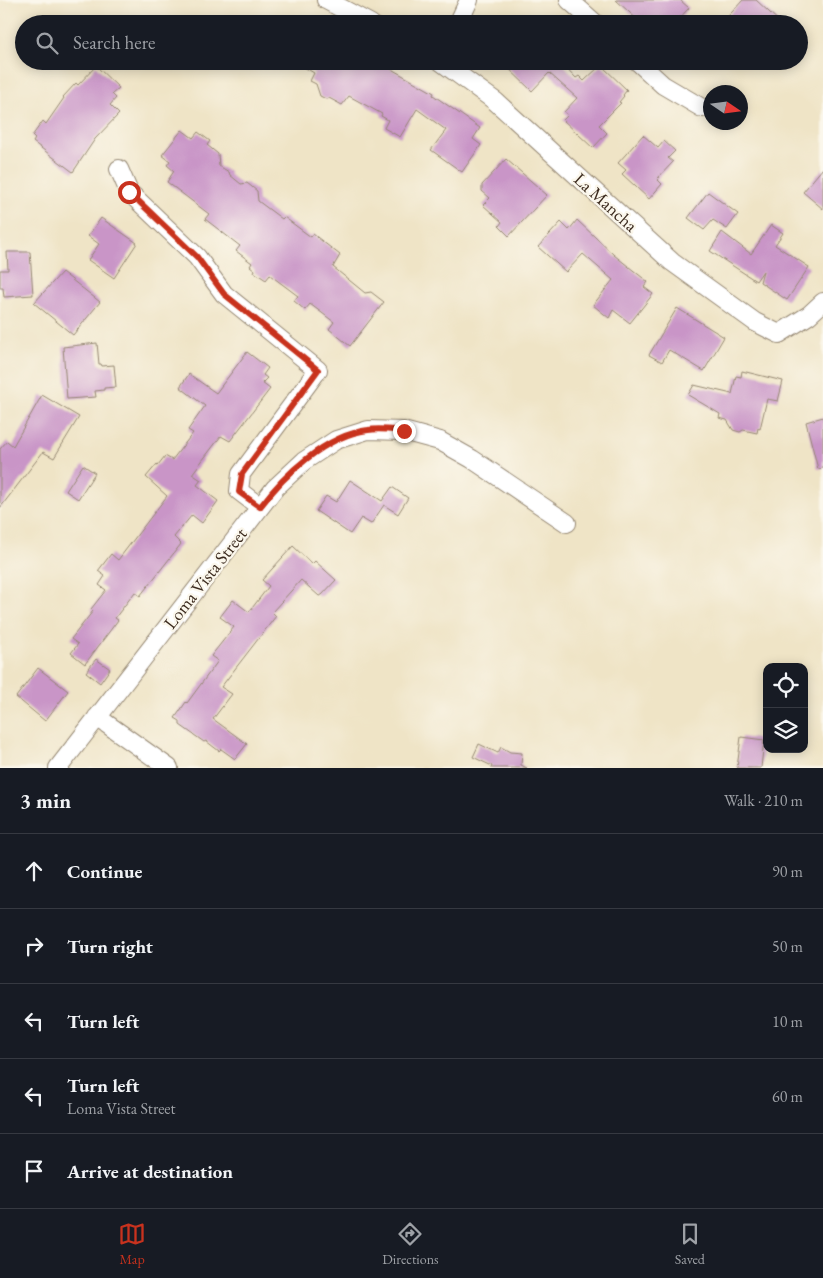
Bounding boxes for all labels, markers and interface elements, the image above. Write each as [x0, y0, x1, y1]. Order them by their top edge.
search box [15, 15, 808, 70]
icon: search [33, 29, 61, 57]
text: Search here [73, 30, 155, 55]
north arrow [703, 85, 748, 130]
street label: La Mancha [569, 167, 643, 237]
route start [118, 181, 141, 204]
route end [393, 420, 416, 443]
street label: Loma Vista Street [158, 523, 252, 633]
map controls [763, 663, 808, 753]
button: locate [763, 663, 808, 708]
button: layers [763, 708, 808, 753]
text: 3 min [20, 787, 71, 814]
text: Walk · 210 m [724, 790, 803, 811]
icon: ahead [20, 857, 48, 885]
text: Continue [67, 859, 142, 884]
text: 90 m [772, 861, 803, 882]
icon: right [20, 932, 48, 960]
text: Turn right [67, 934, 153, 959]
text: 50 m [772, 936, 803, 957]
icon: left [20, 1007, 48, 1035]
text: Turn left [67, 1009, 139, 1034]
text: 10 m [772, 1011, 803, 1032]
text: Turn left [67, 1073, 139, 1098]
icon: left [20, 1082, 48, 1110]
text: 60 m [772, 1086, 803, 1107]
text: Loma Vista Street [67, 1098, 176, 1119]
icon: arrive [20, 1157, 48, 1185]
text: Arrive at destination [67, 1159, 233, 1184]
tab: Map [118, 1220, 146, 1268]
tab: Directions [382, 1220, 439, 1268]
tab: Saved [675, 1220, 705, 1268]

